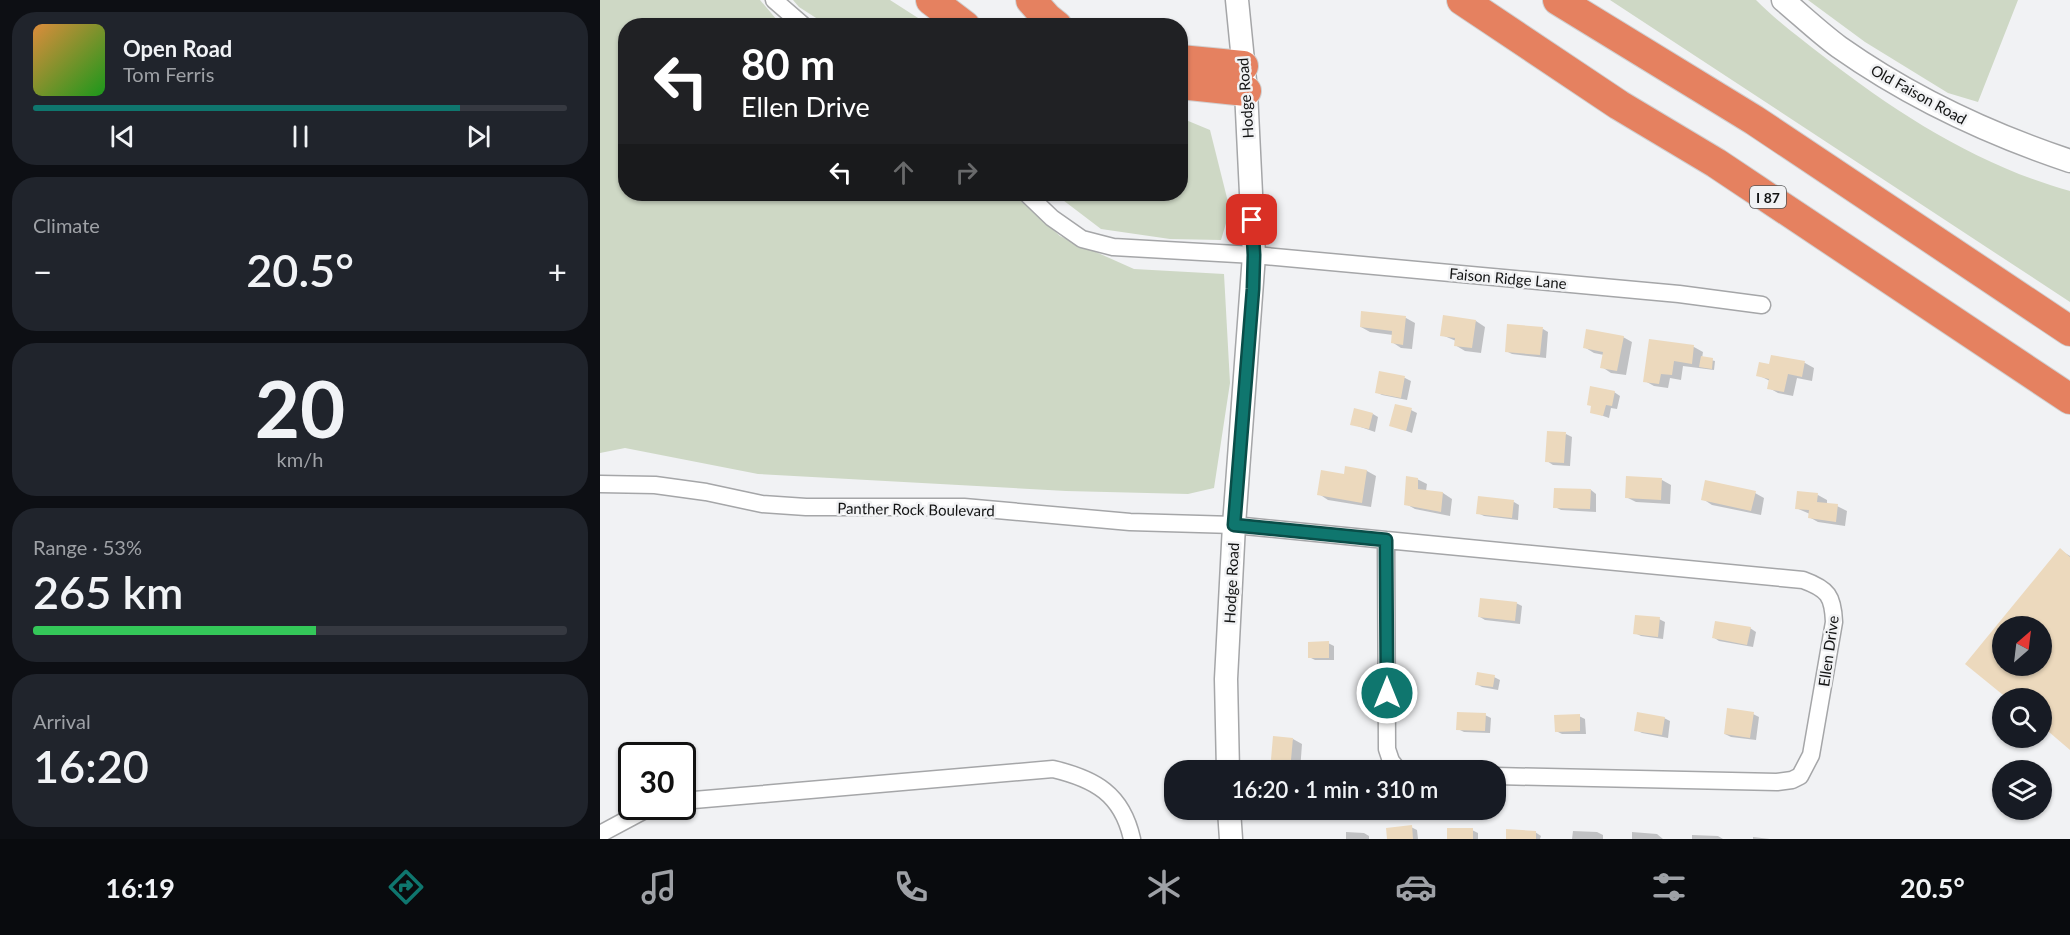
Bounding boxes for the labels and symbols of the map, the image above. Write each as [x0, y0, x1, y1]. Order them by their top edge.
street label: Hodge Road [1233, 57, 1257, 139]
street label: Old Faison Road [1868, 60, 1970, 128]
road number: I 87 [1750, 186, 1786, 208]
pin [1226, 194, 1277, 245]
street label: Faison Ridge Lane [1449, 264, 1568, 292]
street label: Panther Rock Boulevard [837, 499, 995, 519]
street label: Hodge Road [1220, 542, 1242, 624]
street label: Ellen Drive [1814, 614, 1842, 688]
north arrow [1992, 616, 2052, 676]
position arrow [1355, 661, 1419, 725]
speed limit sign: 30 [618, 742, 696, 820]

